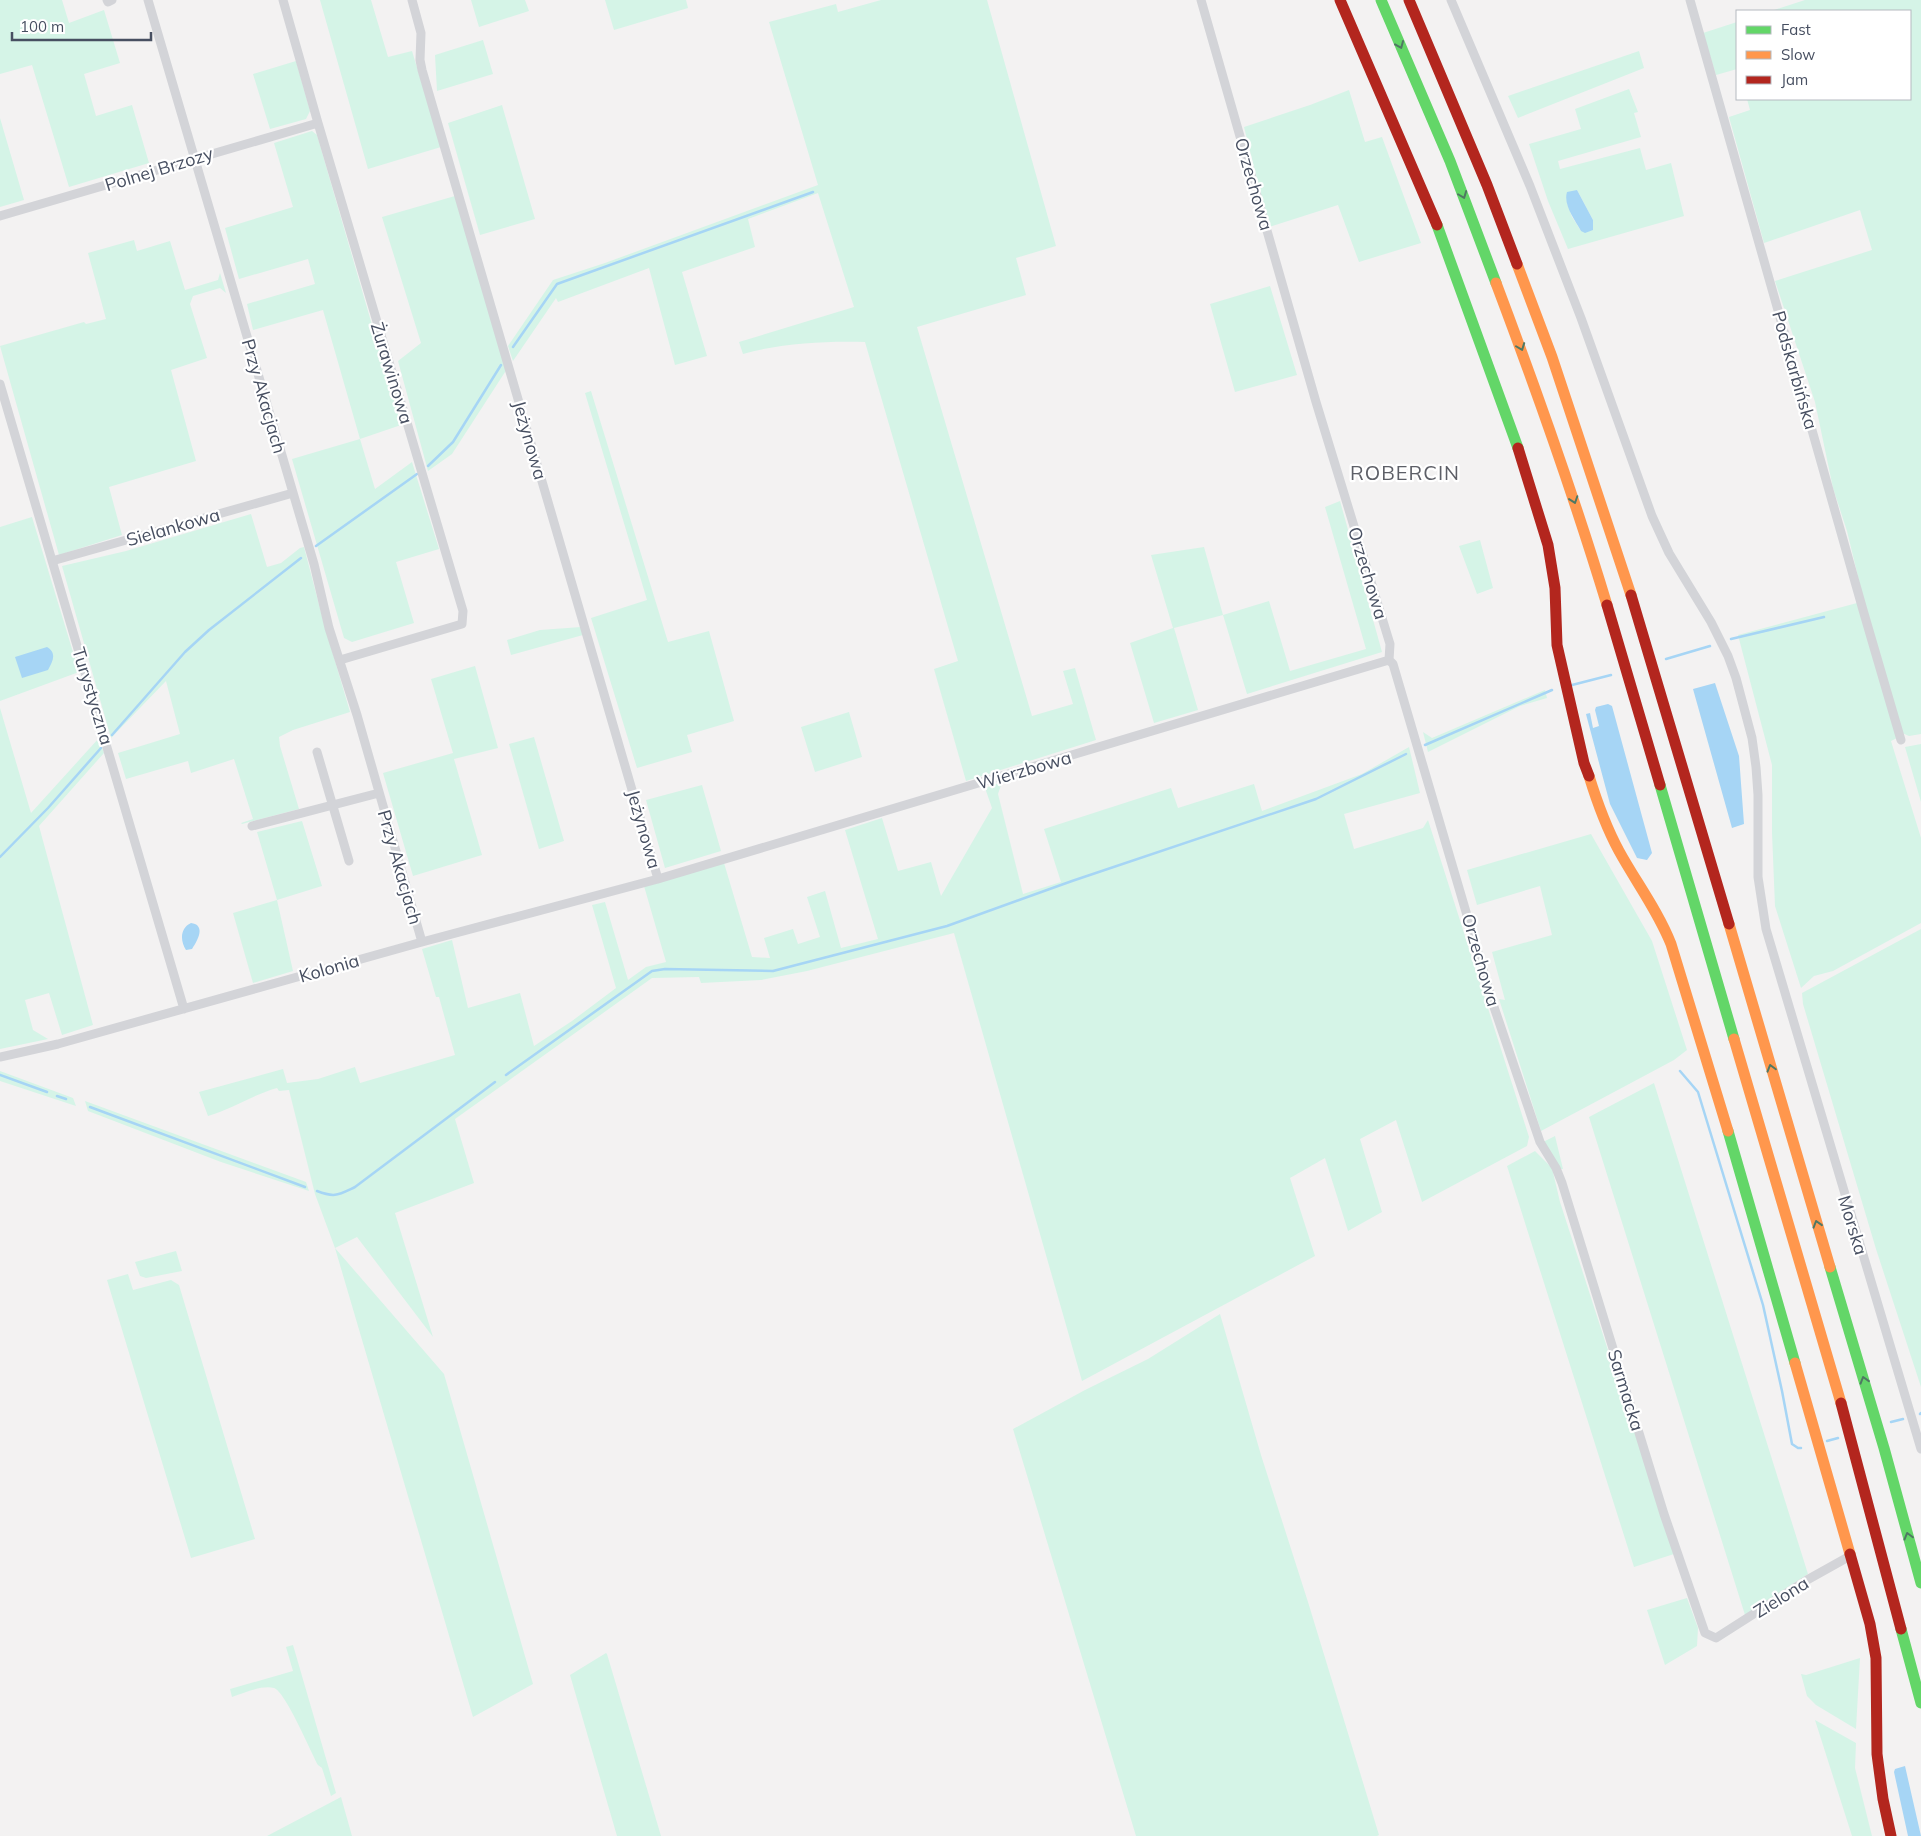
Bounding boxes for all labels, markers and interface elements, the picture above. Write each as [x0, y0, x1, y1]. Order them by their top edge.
scale bar [12, 10, 151, 42]
legend [1736, 10, 1911, 100]
text: 100 m [20, 17, 64, 36]
text: Fast [1781, 20, 1811, 39]
one-way arrow [1394, 40, 1405, 49]
text: Slow [1781, 45, 1815, 64]
text: Jam [1781, 70, 1808, 89]
street label: Orzechowa [1230, 135, 1278, 233]
street label: Polnej Brzozy [102, 141, 216, 196]
one-way arrow [1457, 190, 1467, 199]
street label: Podskarbińska [1767, 308, 1823, 432]
street label: Żurawinowa [366, 319, 418, 427]
street label: Przy Akacjach [237, 336, 291, 456]
one-way arrow [1515, 342, 1525, 350]
street label: Jeżynowa [508, 398, 552, 482]
district label: ROBERCIN [1350, 460, 1460, 485]
one-way arrow [1568, 495, 1578, 504]
street label: Sielankowa [124, 503, 222, 551]
street label: Orzechowa [1343, 524, 1393, 622]
street label: Turystyczna [67, 644, 119, 748]
street label: Wierzbowa [974, 746, 1074, 794]
street label: Jeżynowa [622, 787, 666, 871]
street label: Przy Akacjach [373, 807, 427, 927]
street label: Orzechowa [1457, 911, 1505, 1009]
street label: Kolonia [296, 948, 362, 988]
one-way arrow [1766, 1065, 1776, 1073]
street label: Morska [1833, 1192, 1873, 1258]
one-way arrow [1812, 1220, 1822, 1229]
street label: Sarmacka [1603, 1346, 1649, 1434]
one-way arrow [1859, 1376, 1869, 1384]
one-way arrow [1904, 1532, 1914, 1540]
street label: Zielona [1749, 1571, 1813, 1623]

